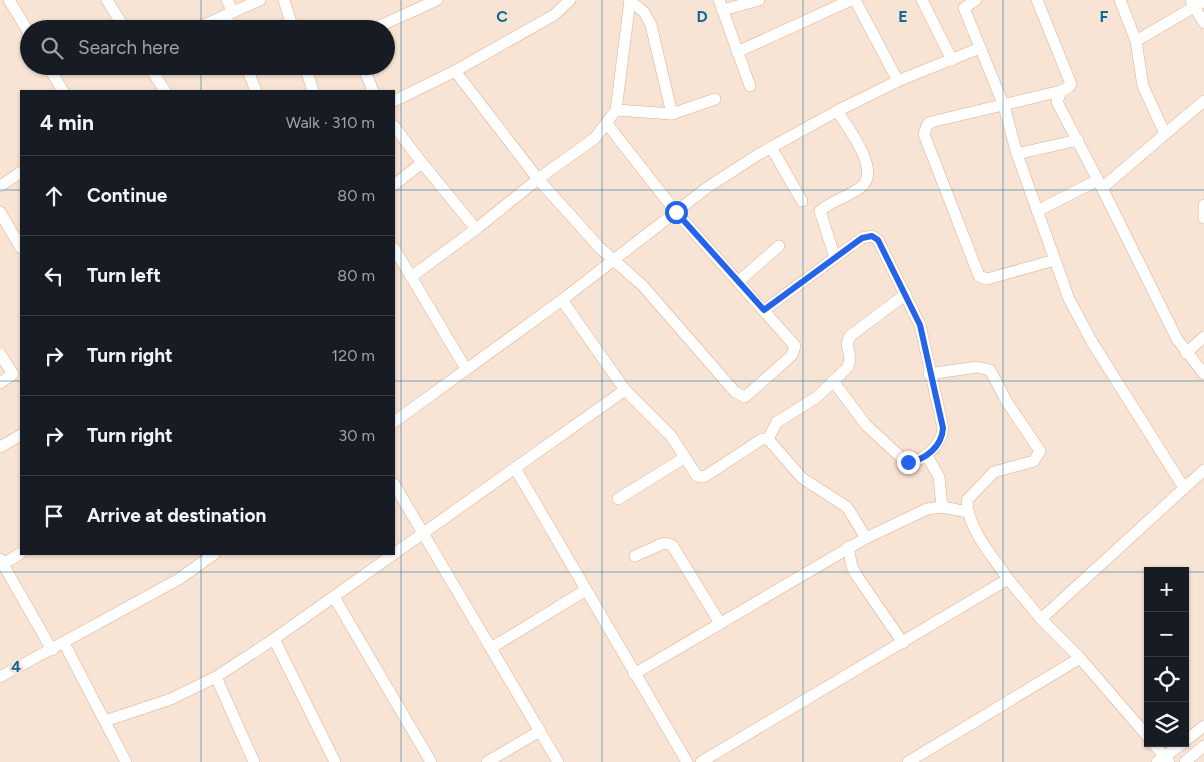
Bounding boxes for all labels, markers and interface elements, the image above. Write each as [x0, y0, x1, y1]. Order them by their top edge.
text: C [496, 7, 508, 26]
text: D [696, 7, 708, 26]
text: E [898, 7, 908, 26]
text: F [1100, 7, 1109, 26]
search box [20, 20, 395, 75]
icon: search [38, 34, 66, 62]
text: Search here [78, 36, 180, 59]
text: 4 min [40, 110, 94, 135]
text: Walk · 310 m [286, 113, 375, 132]
icon: ahead [40, 182, 68, 210]
text: Continue [87, 184, 167, 207]
text: 80 m [337, 186, 375, 205]
route start [665, 201, 688, 224]
icon: left [40, 262, 68, 290]
text: Turn left [87, 264, 161, 287]
text: 80 m [337, 266, 375, 285]
icon: right [40, 342, 68, 370]
text: Turn right [87, 344, 173, 367]
text: 120 m [332, 346, 375, 365]
icon: right [40, 422, 68, 450]
text: Turn right [87, 424, 173, 447]
text: 30 m [338, 426, 375, 445]
route end [897, 451, 920, 474]
icon: arrive [40, 502, 68, 530]
text: Arrive at destination [87, 504, 266, 527]
map controls [1144, 567, 1189, 747]
button: + [1144, 567, 1189, 612]
button: − [1144, 612, 1189, 657]
text: 4 [11, 657, 21, 676]
button: locate [1144, 657, 1189, 702]
button: layers [1144, 702, 1189, 747]

